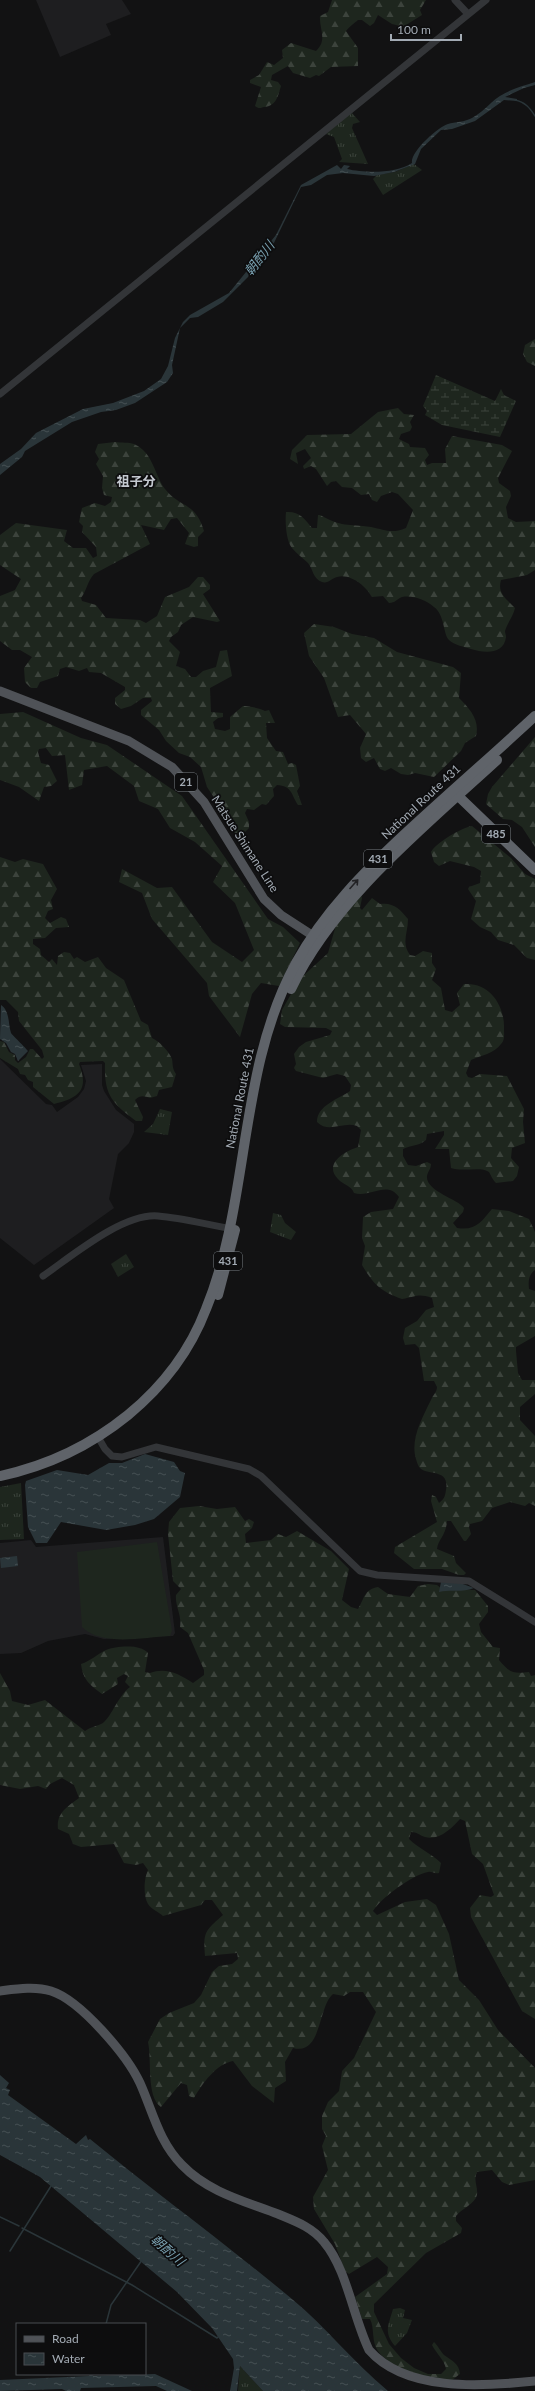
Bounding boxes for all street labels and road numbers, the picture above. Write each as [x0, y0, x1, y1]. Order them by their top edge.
street label: National Route 431 [378, 761, 463, 842]
road number: 21 [175, 773, 197, 791]
street label: Matsue Shimane Line [209, 792, 282, 895]
road number: 485 [482, 825, 510, 843]
road number: 431 [364, 850, 392, 868]
street label: National Route 431 [222, 1046, 257, 1150]
road number: 431 [214, 1252, 242, 1270]

